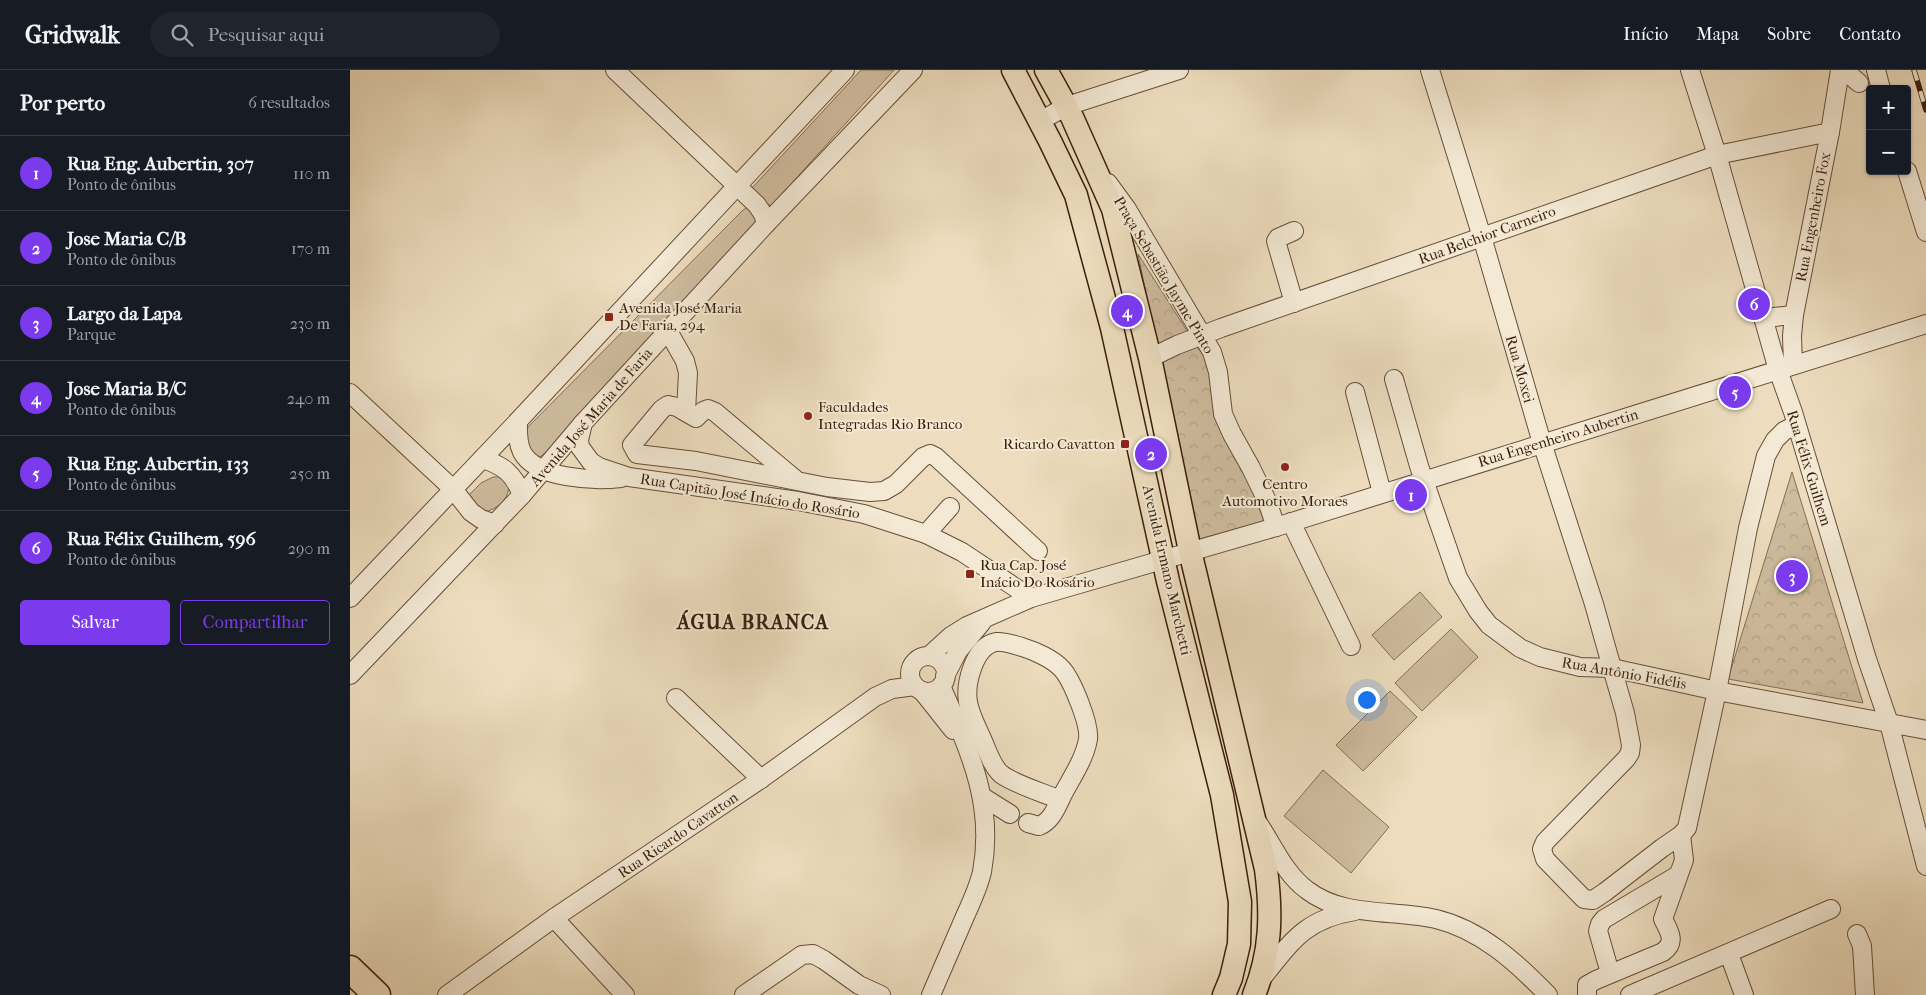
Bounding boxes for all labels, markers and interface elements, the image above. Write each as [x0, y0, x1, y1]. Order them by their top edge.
search box [150, 12, 500, 57]
text: Gridwalk [25, 21, 120, 49]
icon: search [168, 21, 196, 49]
text: Pesquisar aqui [208, 24, 324, 46]
text: Início [1623, 24, 1668, 45]
text: Mapa [1696, 24, 1739, 45]
text: Sobre [1767, 24, 1811, 45]
text: Contato [1839, 24, 1901, 45]
map controls [1866, 85, 1911, 175]
button: + [1866, 85, 1911, 130]
text: Por perto [20, 91, 105, 115]
text: 6 resultados [248, 93, 330, 112]
button: − [1866, 130, 1911, 175]
street label: Rua Engenheiro Fox [1792, 150, 1834, 283]
text: Rua Eng. Aubertin, 307 [67, 153, 254, 175]
text: 1 [33, 164, 39, 183]
text: 110 m [293, 164, 330, 183]
text: Ponto de ônibus [67, 175, 176, 194]
street label: Praça Sebastião Jayme Pinto [1110, 193, 1218, 357]
street label: Rua Belchior Carneiro [1416, 202, 1558, 268]
text: Jose Maria C/B [67, 228, 186, 250]
text: 2 [32, 239, 40, 258]
text: 170 m [291, 239, 330, 258]
text: Ponto de ônibus [67, 250, 176, 269]
pin: 6 [1738, 285, 1770, 323]
pin: 4 [1111, 292, 1143, 330]
place label: Avenida José Maria De Faria, 294 [618, 299, 743, 334]
text: Largo da Lapa [67, 303, 182, 325]
marker: Avenida José Maria De Faria, 294 [603, 311, 615, 323]
text: 3 [33, 314, 39, 333]
text: 230 m [290, 314, 330, 333]
text: Parque [67, 325, 116, 344]
street label: Rua Moxei [1502, 333, 1538, 405]
street label: Avenida José Maria de Faria [525, 343, 657, 491]
pin: 5 [1719, 373, 1751, 411]
text: Jose Maria B/C [67, 378, 186, 400]
text: 4 [31, 389, 41, 408]
text: 240 m [287, 389, 330, 408]
place label: Faculdades Integradas Rio Branco [818, 398, 963, 433]
text: Ponto de ônibus [67, 400, 176, 419]
street label: Rua Engenheiro Aubertin [1476, 405, 1641, 471]
street label: Rua Félix Guilhem [1783, 408, 1835, 529]
marker: Faculdades Integradas Rio Branco [802, 410, 814, 422]
place label: Ricardo Cavatton [1003, 435, 1115, 453]
pin: 2 [1135, 435, 1167, 473]
marker: Ricardo Cavatton [1119, 438, 1131, 450]
text: Rua Eng. Aubertin, 133 [67, 453, 249, 475]
marker: Centro Automotivo Moraes [1279, 461, 1291, 473]
text: 5 [33, 464, 39, 483]
text: 250 m [289, 464, 330, 483]
street label: Rua Capitão José Inácio do Rosário [639, 470, 862, 522]
text: Ponto de ônibus [67, 475, 176, 494]
place label: Centro Automotivo Moraes [1221, 475, 1348, 510]
pin: 1 [1395, 476, 1427, 514]
street label: Avenida Ermano Marchetti [1138, 482, 1195, 657]
text: Rua Félix Guilhem, 596 [67, 528, 256, 550]
text: 6 [32, 539, 40, 558]
text: 290 m [288, 539, 330, 558]
text: Ponto de ônibus [67, 550, 176, 569]
place label: Rua Cap. José Inácio Do Rosário [980, 556, 1095, 591]
pin: 3 [1776, 557, 1808, 595]
marker: Rua Cap. José Inácio Do Rosário [964, 568, 976, 580]
button: Salvar [20, 600, 170, 645]
button: Compartilhar [180, 600, 330, 645]
district label: ÁGUA BRANCA [675, 609, 829, 634]
street label: Rua Antônio Fidélis [1560, 653, 1688, 693]
your location [1354, 687, 1380, 713]
street label: Rua Ricardo Cavatton [614, 788, 742, 882]

